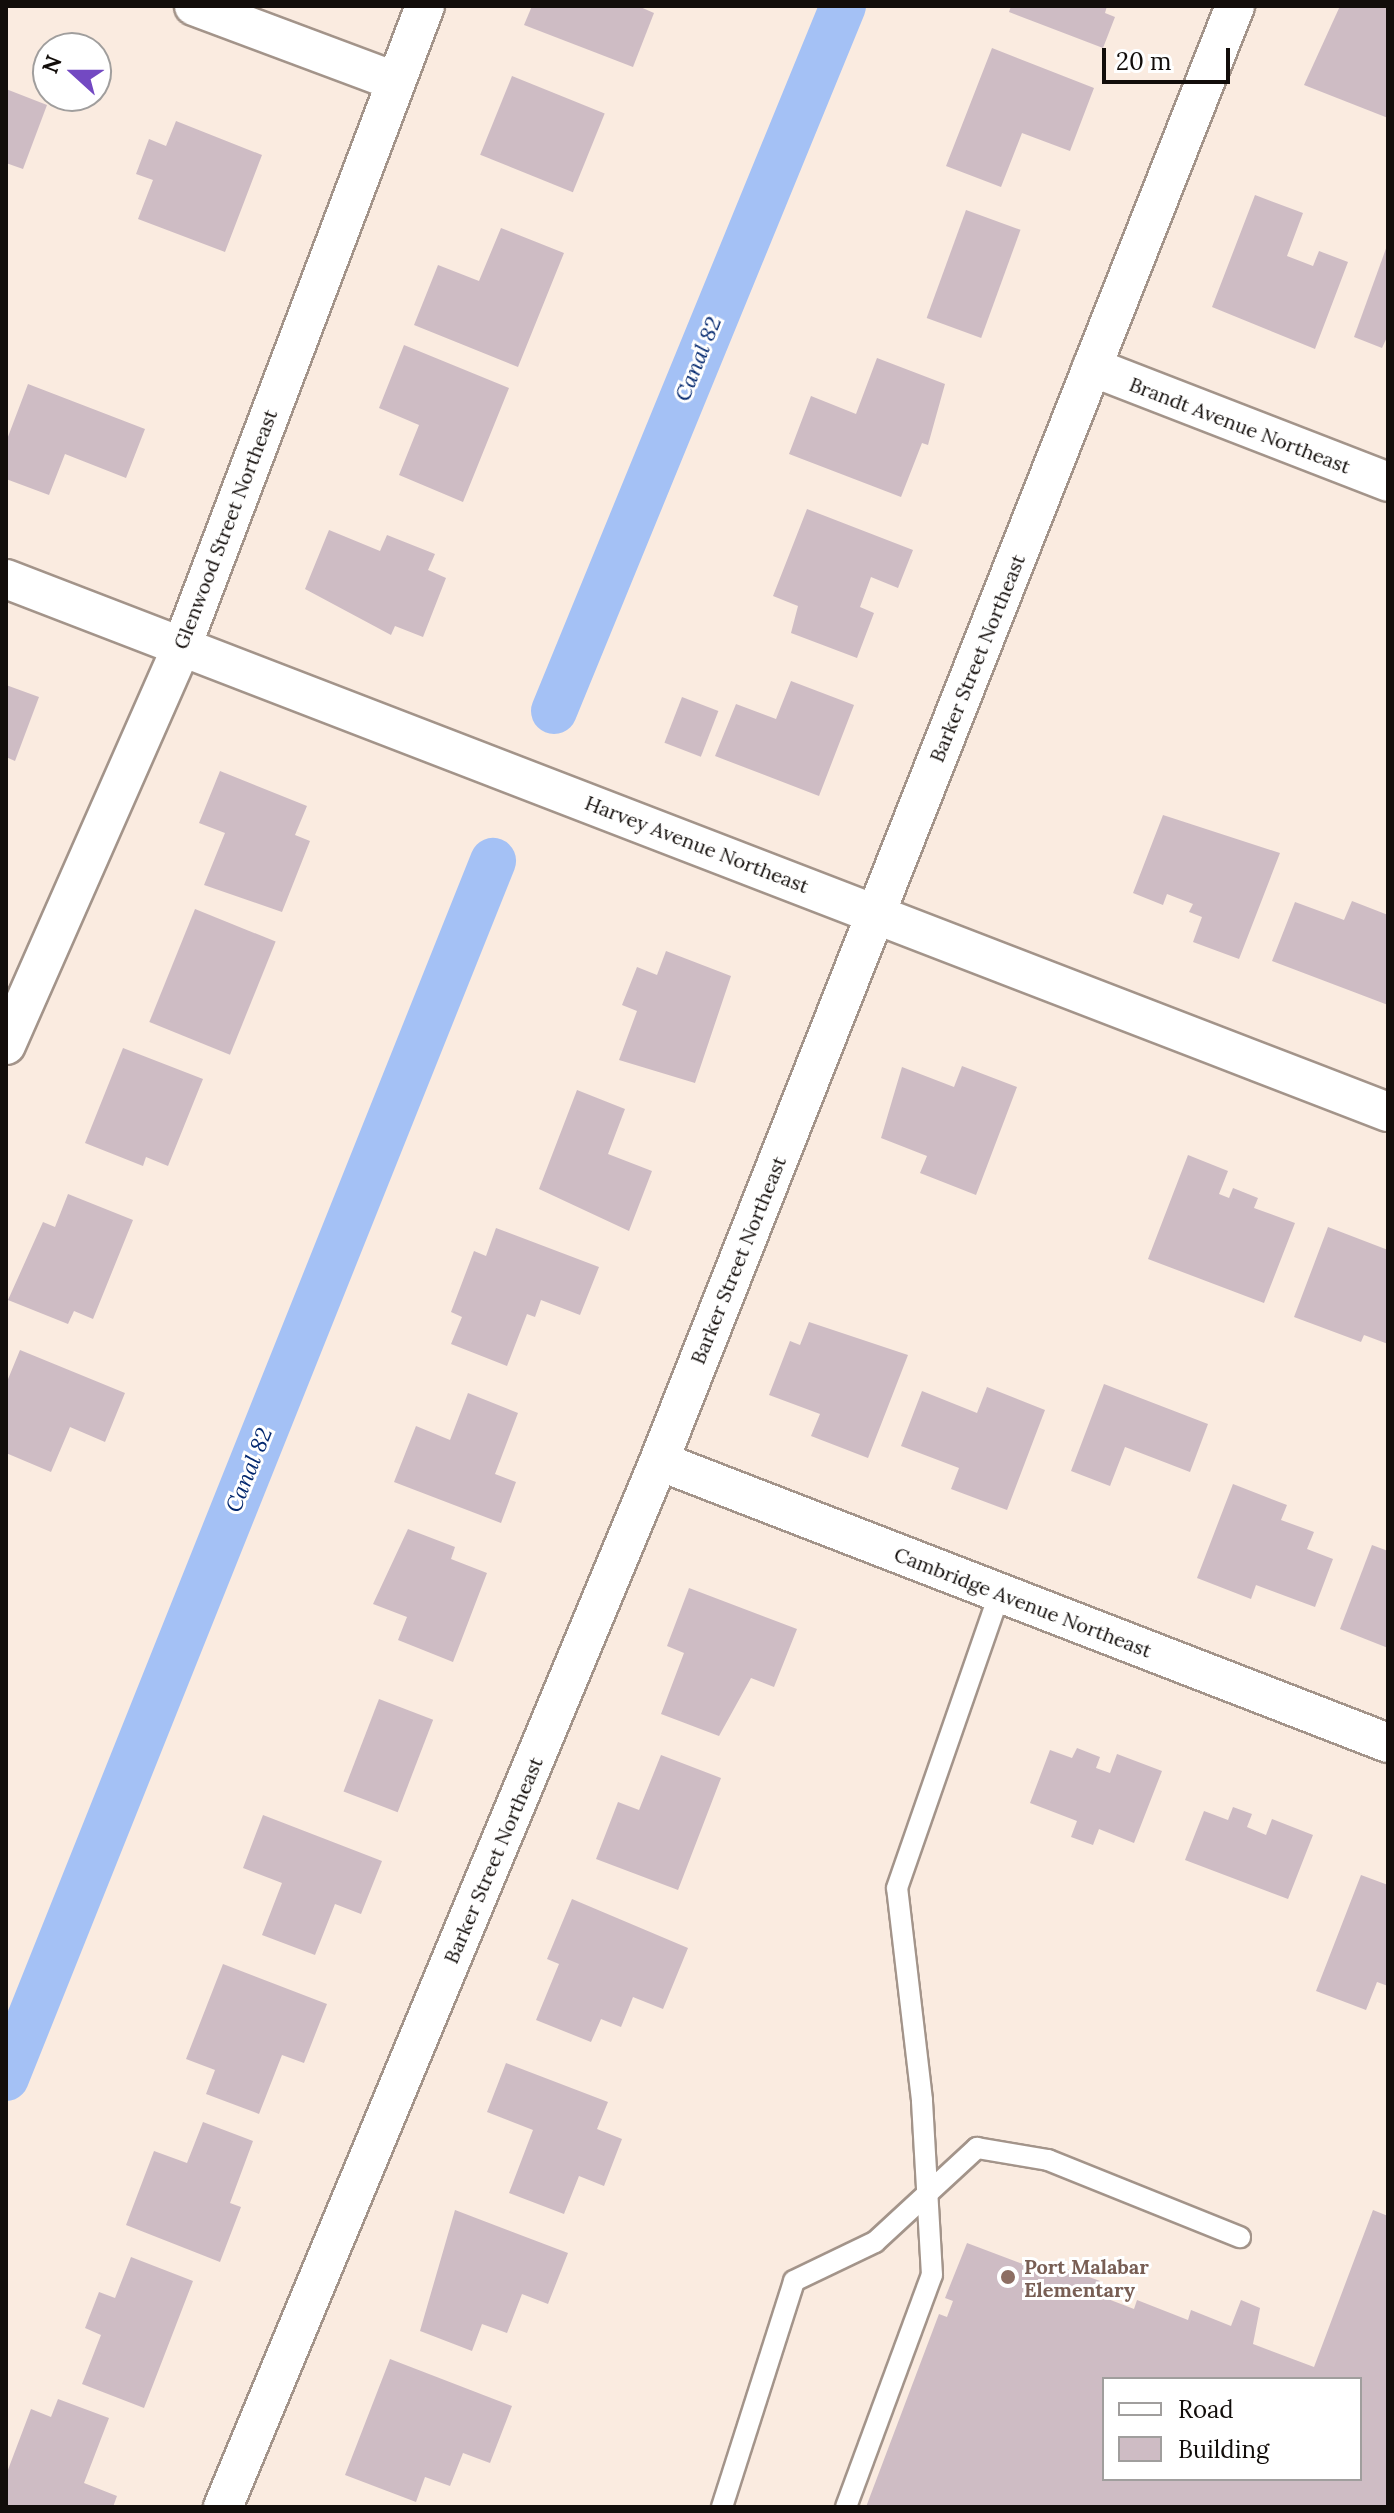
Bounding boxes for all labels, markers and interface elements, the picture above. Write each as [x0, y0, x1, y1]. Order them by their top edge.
north arrow [32, 32, 112, 112]
scale bar [1106, 32, 1234, 82]
text: 20 m [1116, 46, 1172, 77]
text: N [35, 51, 68, 77]
water label: Canal 82 [669, 313, 727, 405]
street label: Brandt Avenue Northeast [1126, 372, 1354, 478]
street label: Glenwood Street Northeast [168, 406, 282, 652]
street label: Barker Street Northeast [924, 551, 1030, 765]
street label: Harvey Avenue Northeast [582, 790, 812, 898]
street label: Barker Street Northeast [685, 1153, 791, 1367]
water label: Canal 82 [220, 1424, 278, 1516]
street label: Cambridge Avenue Northeast [891, 1542, 1155, 1662]
street label: Barker Street Northeast [439, 1753, 547, 1967]
place label: Port Malabar Elementary [1024, 2254, 1149, 2301]
marker: Port Malabar Elementary [999, 2268, 1017, 2286]
legend [1102, 2377, 1362, 2481]
text: Road [1178, 2394, 1234, 2425]
text: Building [1178, 2434, 1269, 2465]

